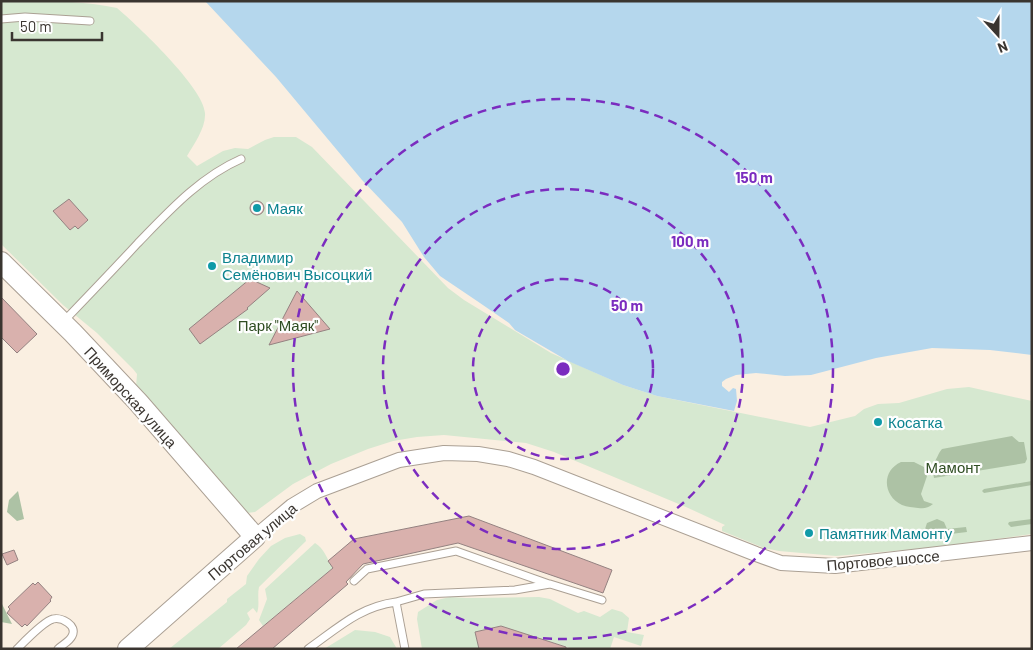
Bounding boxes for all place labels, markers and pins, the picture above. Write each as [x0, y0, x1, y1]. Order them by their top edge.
place label: Маяк [267, 199, 303, 217]
marker: Маяк [251, 202, 263, 214]
place label: Владимир Семёнович Высоцкий [222, 248, 372, 283]
marker: Владимир Семёнович Высоцкий [206, 260, 218, 272]
centre of rings [554, 360, 572, 378]
place label: Косатка [888, 413, 943, 431]
marker: Косатка [872, 416, 884, 428]
place label: Памятник Мамонту [819, 524, 953, 542]
marker: Памятник Мамонту [803, 527, 815, 539]

